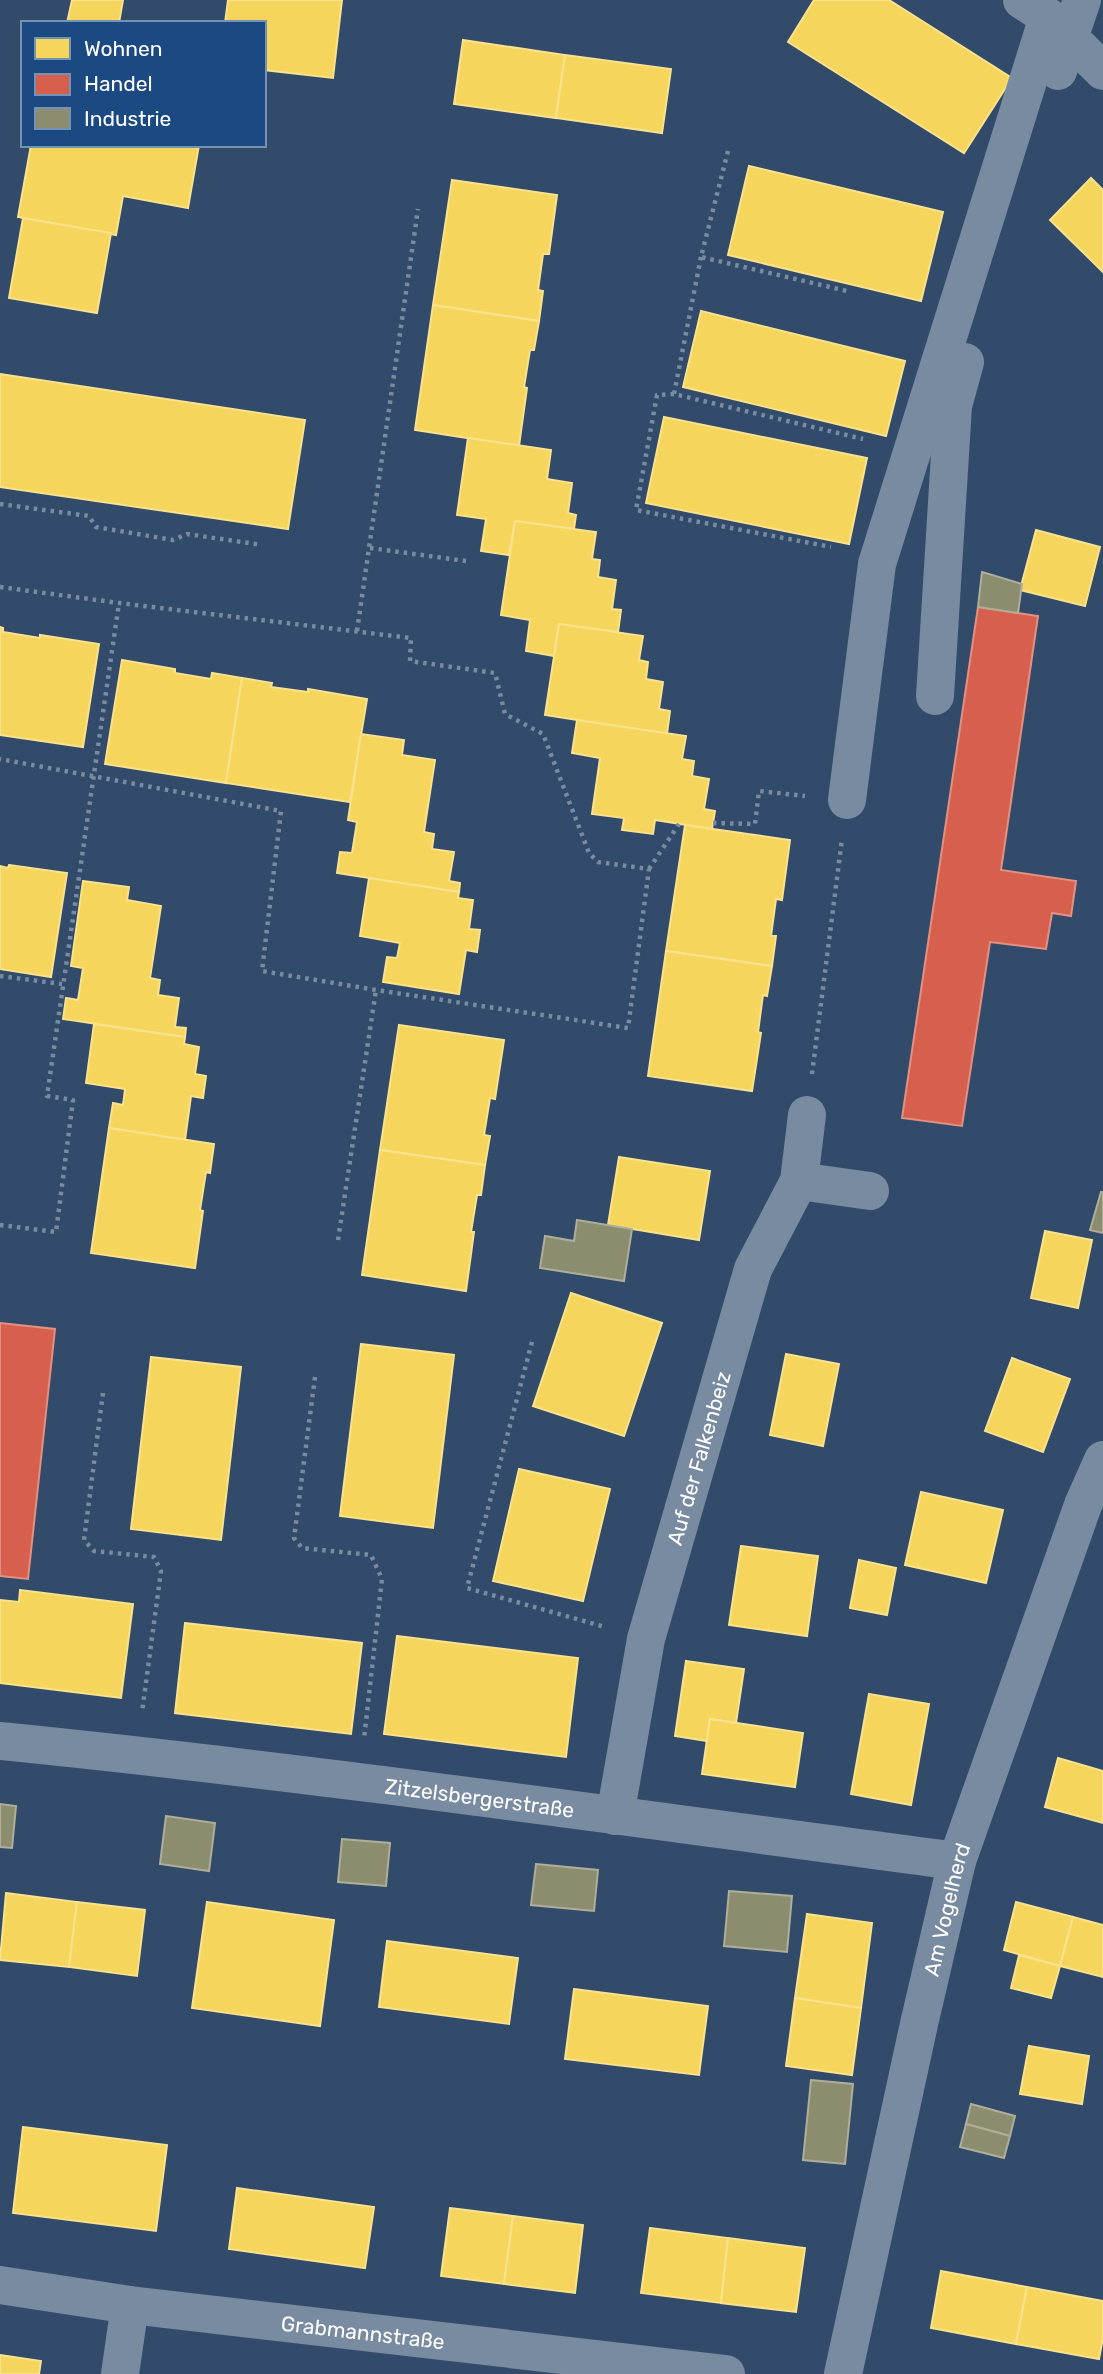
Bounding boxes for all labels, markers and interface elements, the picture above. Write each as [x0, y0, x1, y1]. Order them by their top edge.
legend [21, 21, 266, 147]
text: Wohnen [84, 36, 162, 61]
text: Handel [84, 71, 153, 96]
text: Industrie [84, 106, 171, 131]
street label: Auf der Falkenbeiz [661, 1368, 735, 1548]
street label: Zitzelsbergerstraße [383, 1773, 576, 1822]
street label: Am Vogelherd [918, 1839, 975, 1978]
street label: Grabmannstraße [280, 2310, 446, 2354]

